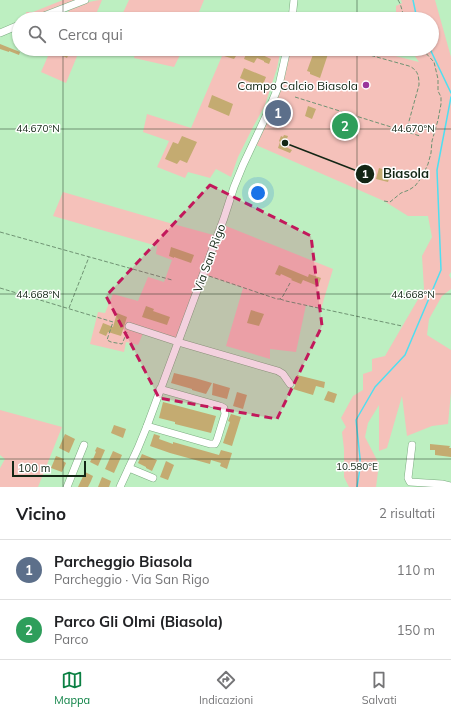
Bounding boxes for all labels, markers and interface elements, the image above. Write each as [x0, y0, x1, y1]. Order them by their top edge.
search box [12, 12, 439, 56]
icon: search [26, 23, 48, 45]
text: Cerca qui [58, 25, 123, 44]
place label: Campo Calcio Biasola [237, 78, 358, 93]
marker: Campo Calcio Biasola [361, 80, 371, 90]
pin: 1 [265, 98, 291, 128]
pin: 2 [332, 111, 358, 141]
text: 44.670°N [16, 122, 60, 135]
text: 44.670°N [391, 122, 435, 135]
callout: Biasola [355, 161, 437, 186]
text: Biasola [383, 165, 429, 181]
text: 1 [361, 166, 369, 181]
your location [248, 183, 268, 203]
street label: Via San Rigo [190, 222, 228, 294]
text: 44.668°N [16, 288, 60, 301]
text: 44.668°N [391, 288, 435, 301]
scale bar [12, 459, 86, 478]
text: 10.580°E [336, 460, 378, 473]
text: 100 m [18, 461, 50, 475]
text: Vicino [16, 503, 66, 524]
text: 2 risultati [379, 505, 435, 521]
text: Parcheggio Biasola [54, 552, 192, 571]
text: 1 [25, 562, 33, 578]
text: 110 m [397, 562, 435, 578]
text: Parcheggio · Via San Rigo [54, 571, 209, 587]
text: Parco Gli Olmi (Biasola) [54, 612, 223, 631]
text: 2 [25, 622, 33, 638]
text: 150 m [397, 622, 435, 638]
text: Parco [54, 631, 88, 647]
tab: Mappa [54, 669, 90, 707]
tab: Indicazioni [199, 669, 253, 707]
tab: Salvati [362, 669, 397, 707]

